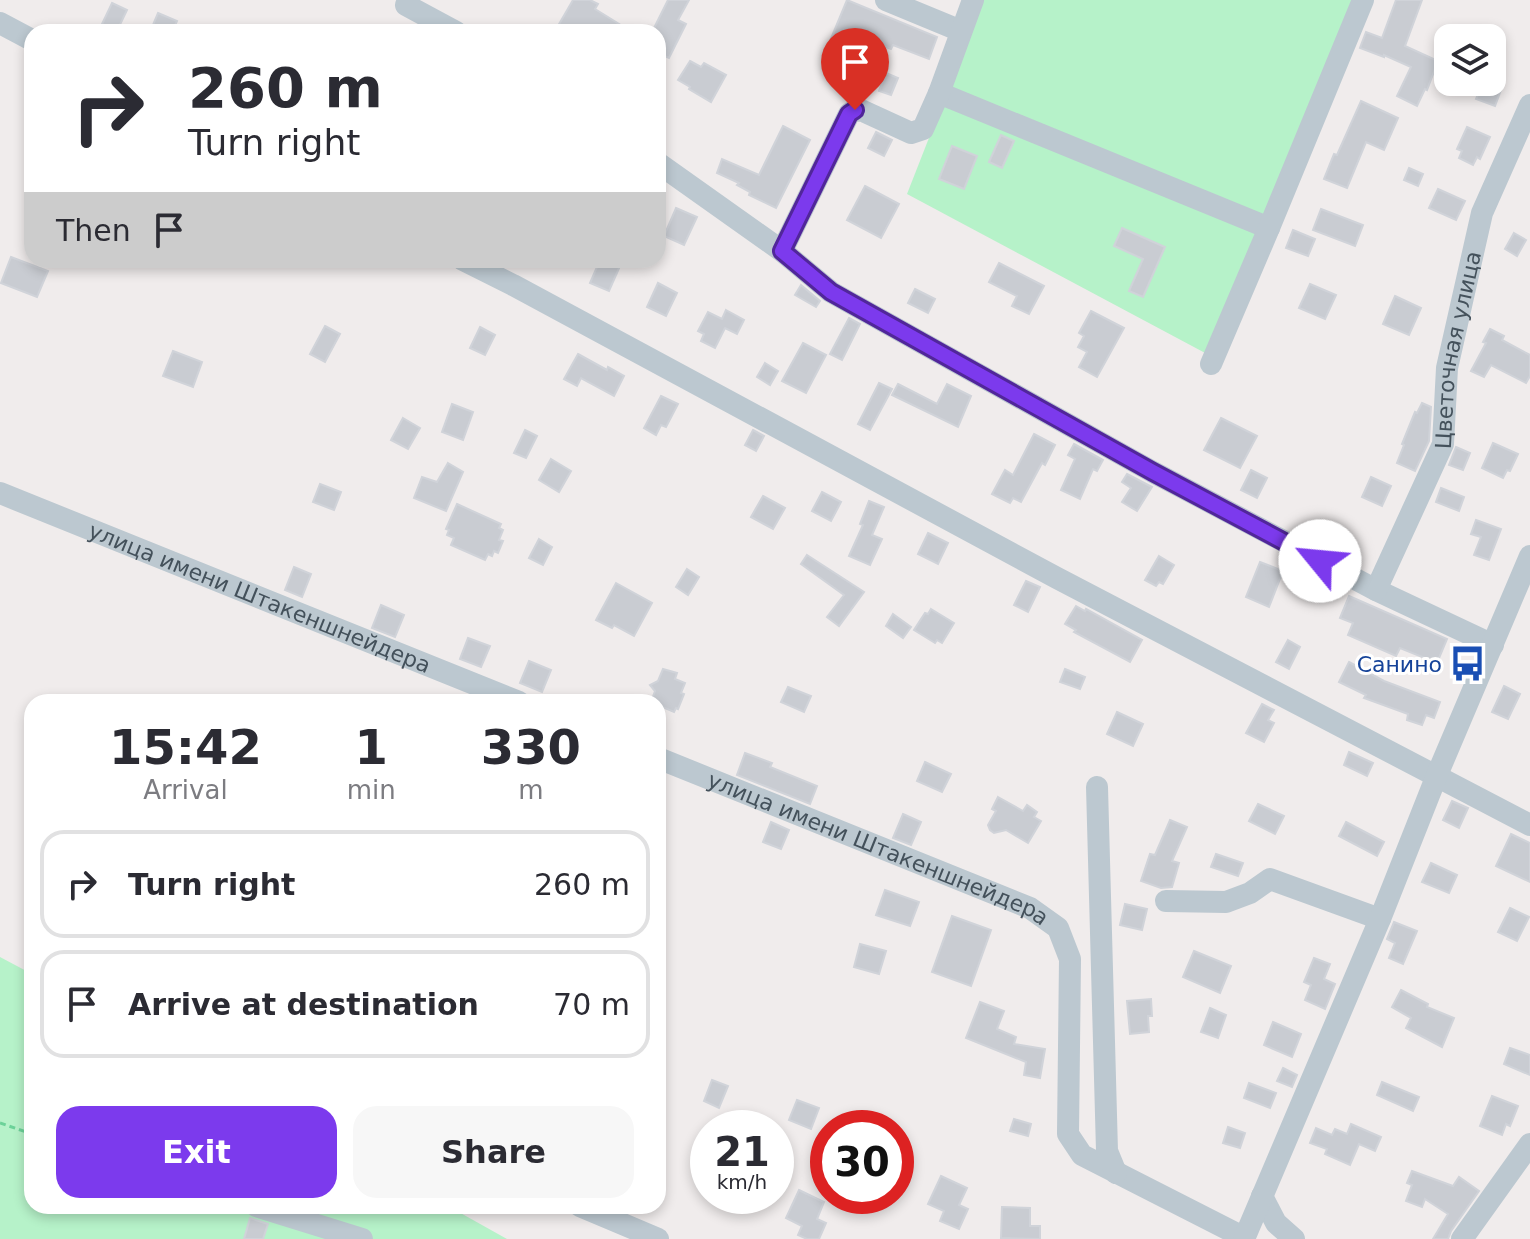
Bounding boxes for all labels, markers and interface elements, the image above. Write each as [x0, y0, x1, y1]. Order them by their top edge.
map controls [1434, 24, 1506, 96]
button: layers [1434, 24, 1506, 96]
pin [821, 28, 889, 110]
icon: arrive [833, 40, 877, 84]
text: 260 m [188, 55, 383, 120]
icon: right [56, 56, 160, 160]
text: Turn right [188, 122, 360, 163]
icon: arrive [147, 208, 191, 252]
text: Then [56, 213, 131, 248]
street label: Цветочная улица [1431, 249, 1486, 450]
street label: улица имени Штакеншнейдера [85, 518, 434, 678]
position arrow [1278, 519, 1362, 603]
bus stop icon: Санино [1449, 645, 1487, 683]
place label: Санино [1357, 652, 1442, 677]
text: 15:42 [109, 719, 262, 775]
text: 1 [355, 719, 388, 775]
text: 330 [481, 719, 581, 775]
street label: улица имени Штакеншнейдера [704, 767, 1053, 930]
text: Arrival [143, 775, 228, 805]
text: min [347, 775, 396, 805]
text: m [518, 775, 544, 805]
icon: right [60, 862, 104, 906]
text: Turn right [128, 867, 295, 902]
text: 260 m [534, 867, 630, 902]
icon: arrive [60, 982, 104, 1026]
text: Arrive at destination [128, 987, 479, 1022]
text: 70 m [553, 987, 630, 1022]
button: Exit [56, 1106, 337, 1198]
button: Share [353, 1106, 634, 1198]
speed limit sign: 30 [810, 1110, 914, 1214]
text: 21 [714, 1129, 770, 1175]
text: km/h [717, 1170, 767, 1194]

